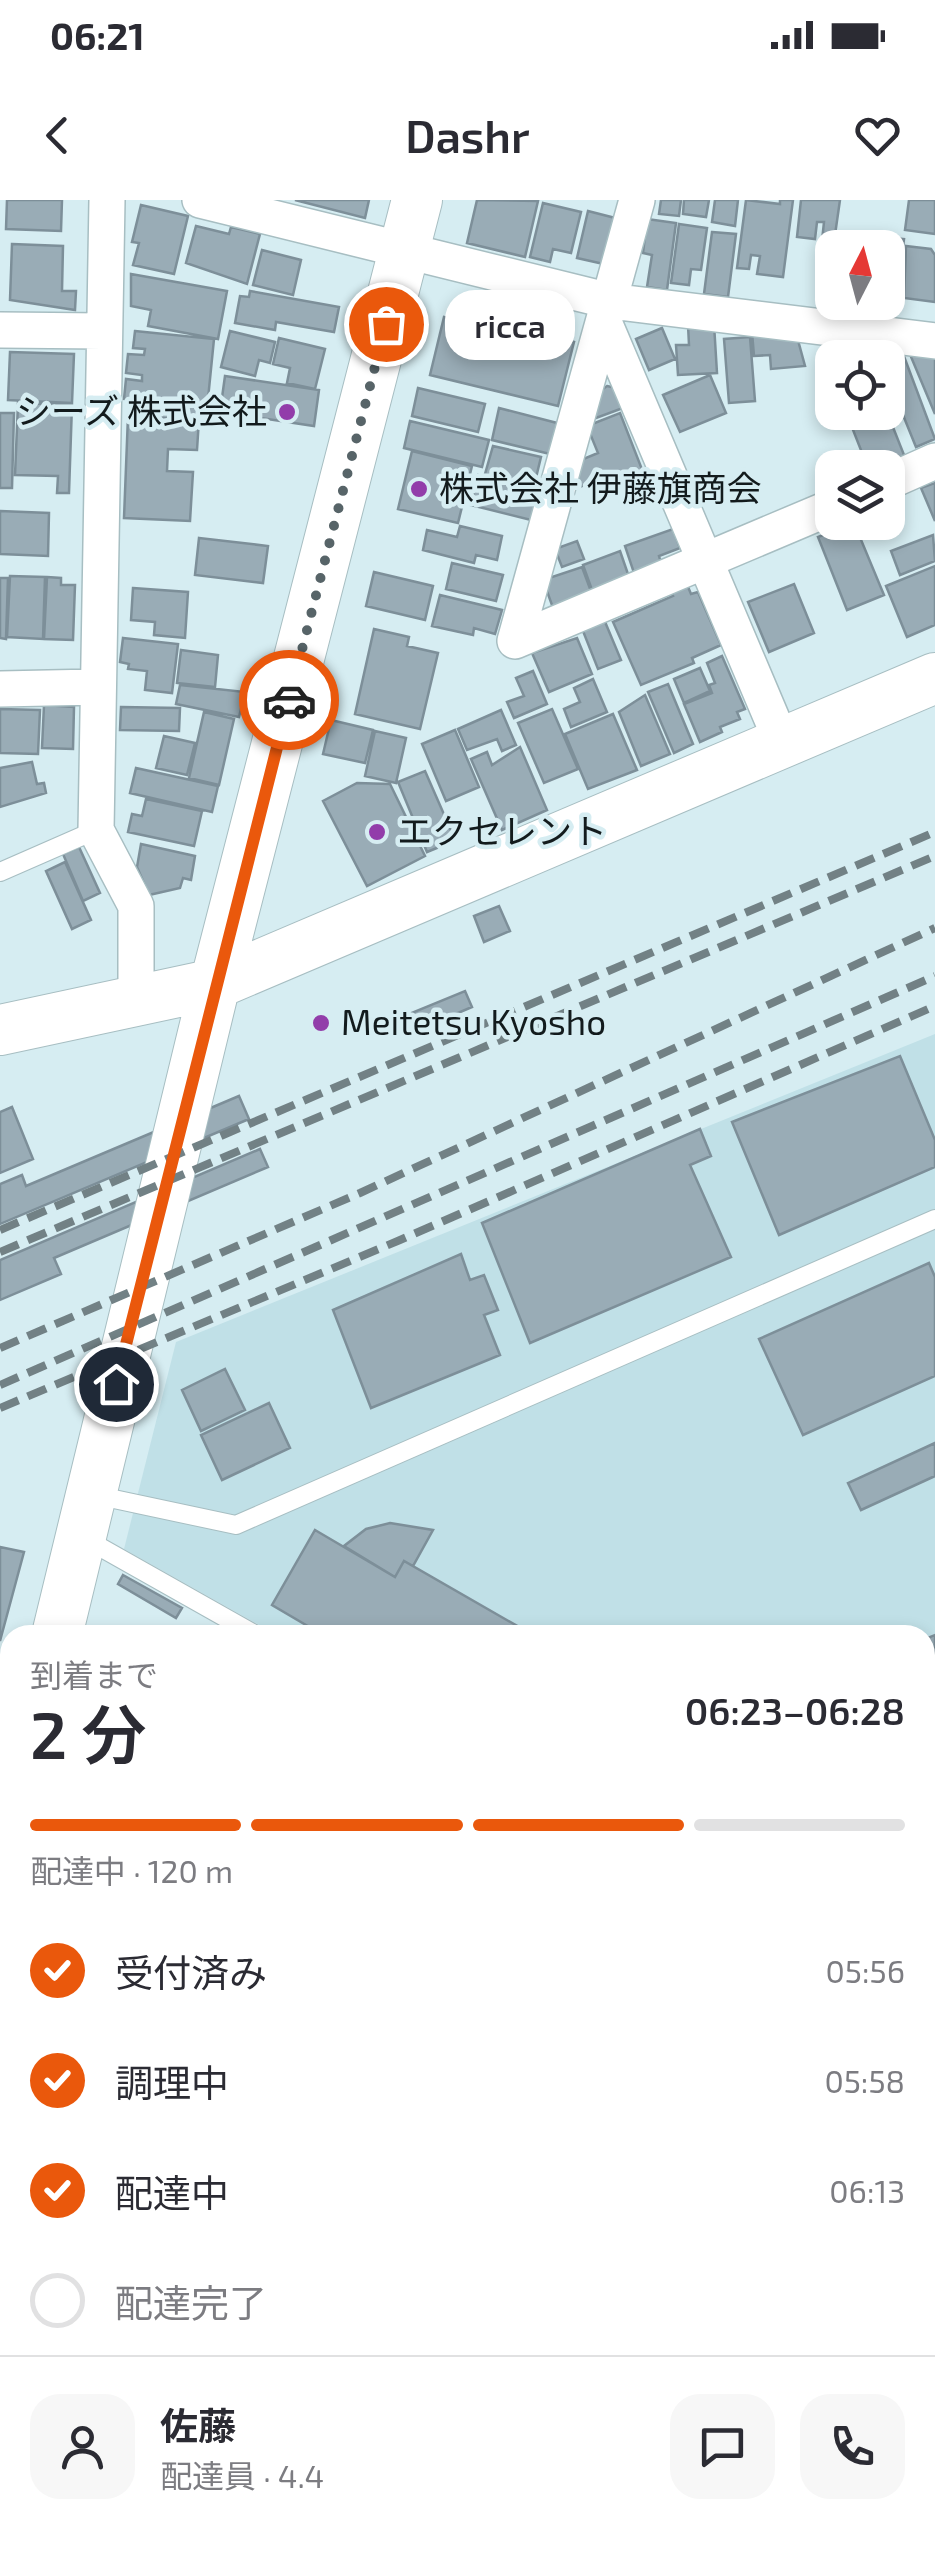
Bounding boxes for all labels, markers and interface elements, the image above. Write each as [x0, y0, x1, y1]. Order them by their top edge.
text: 06:21 [50, 12, 145, 58]
icon: back [30, 108, 85, 163]
text: Dashr [405, 108, 530, 162]
icon: heart [850, 108, 905, 163]
north arrow [815, 230, 905, 320]
map controls [815, 230, 905, 540]
pin [344, 282, 429, 367]
callout: ricca [446, 289, 576, 359]
icon: bag [359, 297, 414, 352]
text: ricca [474, 306, 546, 344]
button: locate [815, 340, 905, 430]
place label: シーズ 株式会社 [16, 389, 267, 431]
marker: シーズ 株式会社 [276, 401, 298, 423]
button: layers [815, 450, 905, 540]
place label: 株式会社 伊藤旗商会 [439, 466, 762, 508]
marker: 株式会社 伊藤旗商会 [408, 478, 430, 500]
courier [239, 650, 339, 750]
icon: car [262, 673, 317, 728]
place label: エクセレント [397, 809, 607, 851]
marker: エクセレント [366, 821, 388, 843]
place label: Meitetsu Kyosho [341, 1000, 606, 1042]
marker: Meitetsu Kyosho [310, 1012, 332, 1034]
pin [74, 1342, 159, 1427]
icon: home [89, 1357, 144, 1412]
text: 到着まで [30, 1655, 158, 1693]
text: 06:23–06:28 [685, 1687, 905, 1733]
text: 2 分 [30, 1694, 146, 1772]
text: 配達中 · 120 m [30, 1851, 233, 1889]
icon: check [30, 1943, 85, 1998]
text: 受付済み [115, 1949, 267, 1995]
text: 05:56 [826, 1951, 905, 1989]
icon: check [30, 2053, 85, 2108]
text: 調理中 [115, 2059, 229, 2105]
text: 05:58 [824, 2061, 905, 2099]
icon: check [30, 2163, 85, 2218]
text: 配達中 [115, 2169, 229, 2215]
text: 06:13 [829, 2171, 905, 2209]
text: 配達完了 [115, 2279, 267, 2325]
button: person [30, 2394, 135, 2499]
button: chat [670, 2394, 775, 2499]
button: phone [800, 2394, 905, 2499]
text: 佐藤 [160, 2402, 236, 2448]
text: 配達員 · 4.4 [160, 2456, 324, 2494]

